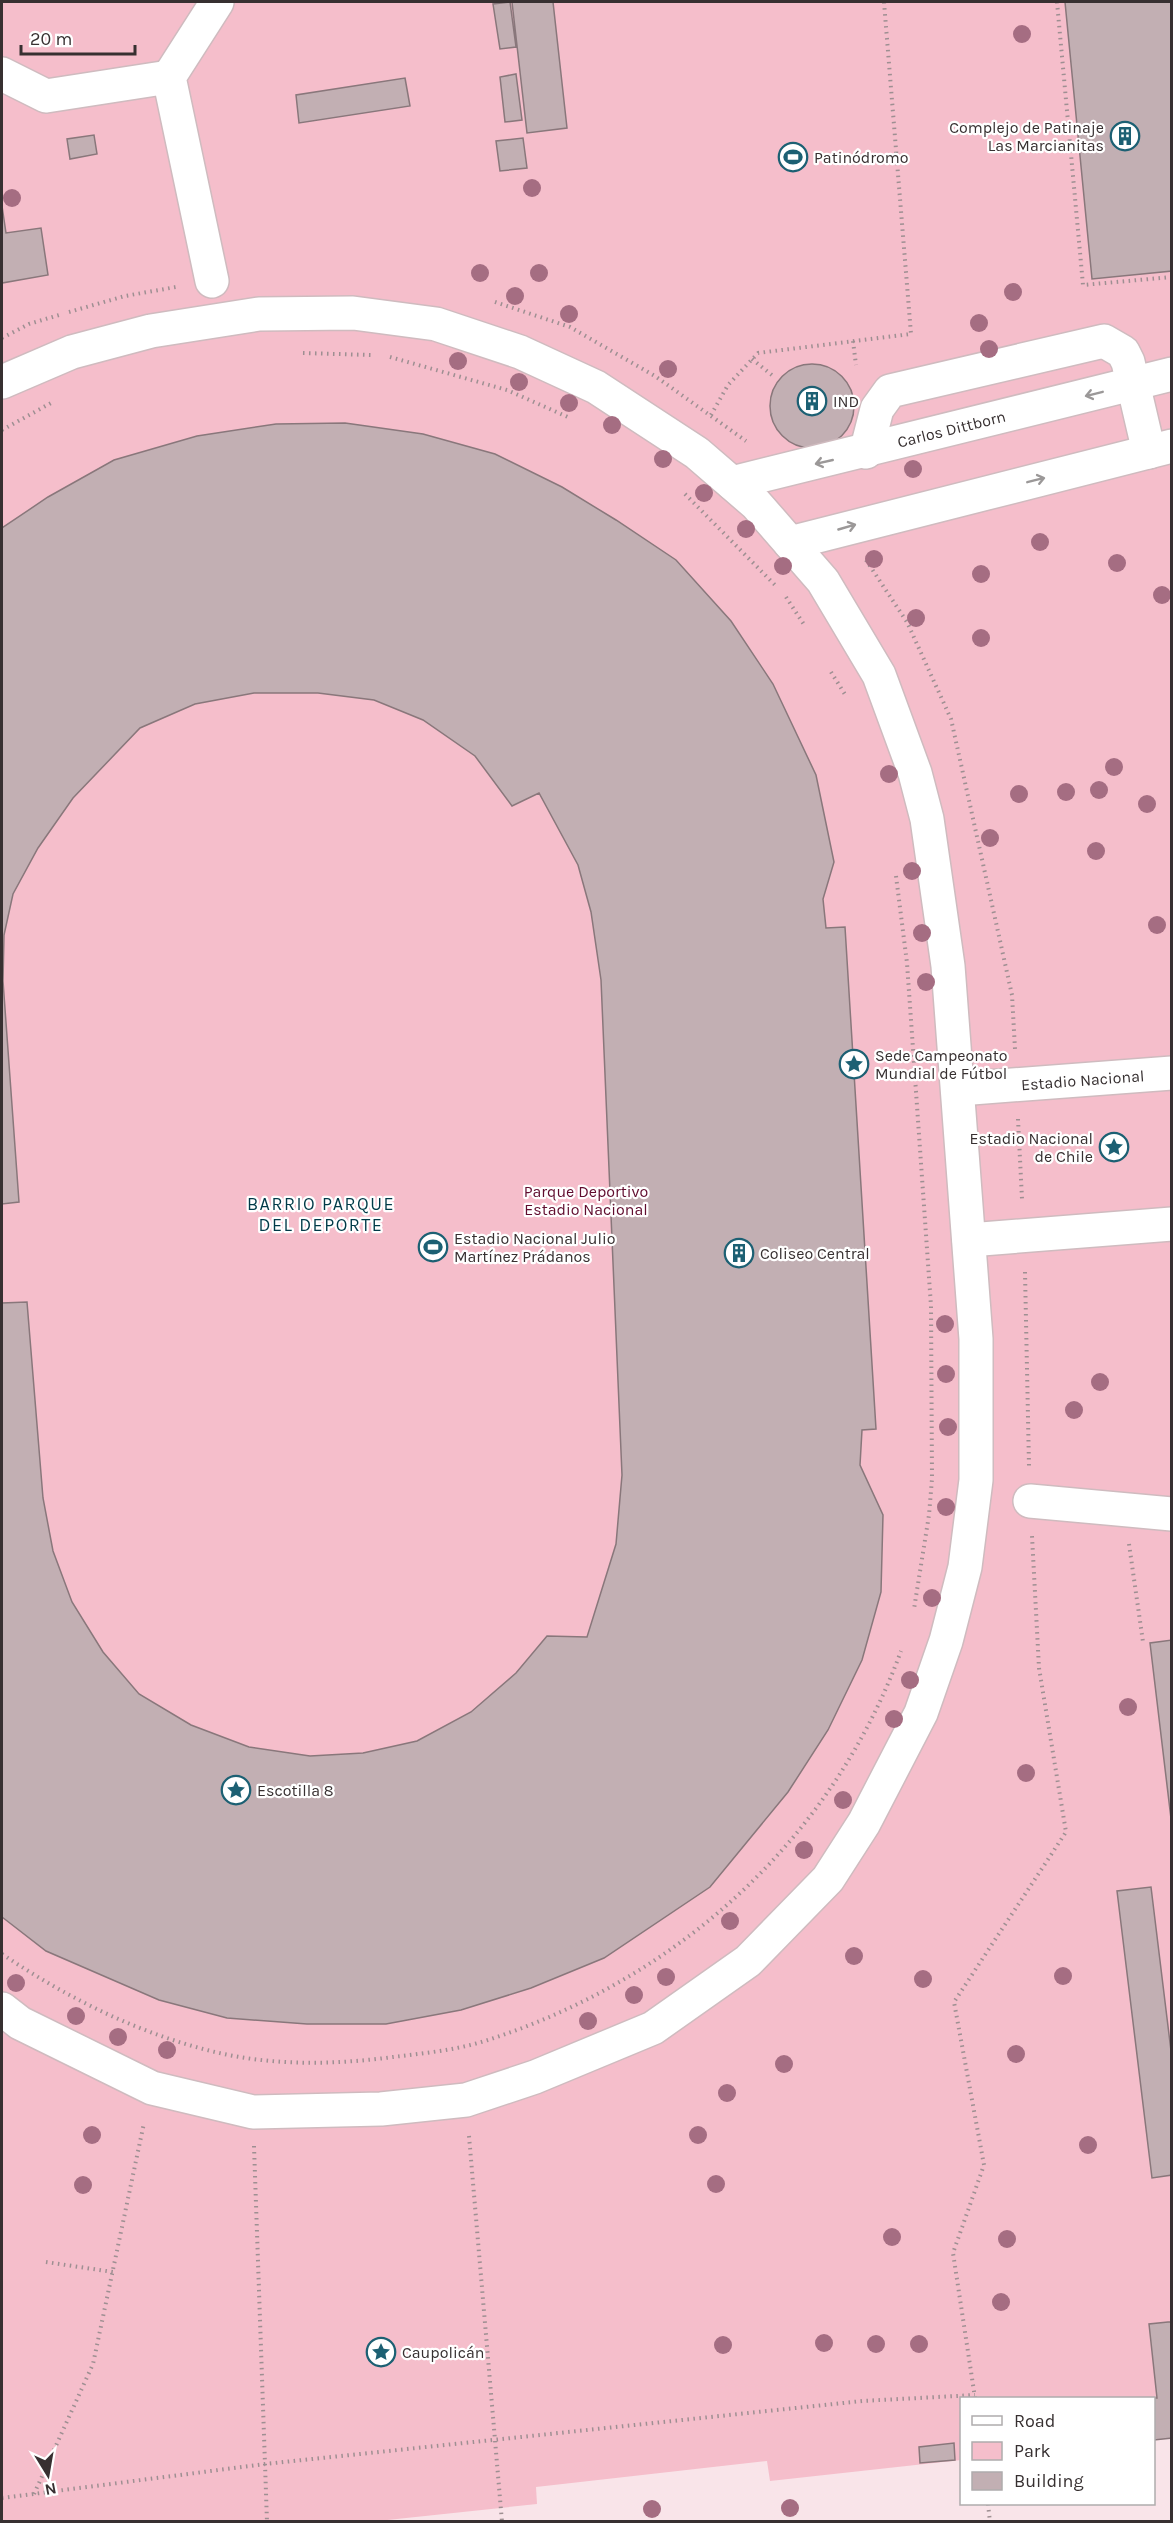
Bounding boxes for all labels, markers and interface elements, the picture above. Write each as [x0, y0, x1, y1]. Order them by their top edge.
scale bar [21, 18, 135, 56]
text: 20 m [30, 28, 72, 50]
place label: Complejo de Patinaje Las Marcianitas [949, 118, 1104, 155]
building icon: Complejo de Patinaje Las Marcianitas [1109, 120, 1141, 152]
sports icon: Patinódromo [777, 141, 809, 173]
place label: Patinódromo [814, 148, 909, 167]
building icon: IND [796, 385, 828, 417]
one-way arrow [1085, 389, 1104, 400]
place label: IND [833, 392, 859, 411]
street label: Carlos Dittborn [895, 406, 1008, 451]
one-way arrow [815, 457, 834, 469]
one-way arrow [1026, 473, 1045, 485]
one-way arrow [837, 521, 856, 532]
place label: Sede Campeonato Mundial de Fútbol [875, 1046, 1008, 1083]
place icon: Sede Campeonato Mundial de Fútbol [838, 1048, 870, 1080]
street label: Estadio Nacional [1020, 1066, 1145, 1094]
place label: Estadio Nacional de Chile [970, 1129, 1093, 1166]
place icon: Estadio Nacional de Chile [1098, 1131, 1130, 1163]
park label: Parque Deportivo Estadio Nacional [524, 1182, 648, 1219]
district label: BARRIO PARQUE DEL DEPORTE [247, 1193, 395, 1236]
place label: Estadio Nacional Julio Martínez Prádanos [454, 1229, 615, 1266]
sports icon: Estadio Nacional Julio Martínez Prádanos [417, 1231, 449, 1263]
building icon: Coliseo Central [723, 1237, 755, 1269]
place label: Coliseo Central [760, 1244, 870, 1263]
place icon: Escotilla 8 [220, 1774, 252, 1806]
place label: Escotilla 8 [257, 1781, 334, 1800]
place icon: Caupolicán [365, 2336, 397, 2368]
place label: Caupolicán [402, 2343, 484, 2362]
legend [960, 2397, 1155, 2505]
text: Road [1014, 2410, 1055, 2432]
text: Park [1014, 2440, 1051, 2462]
north arrow [18, 2445, 78, 2505]
text: Building [1014, 2470, 1084, 2492]
text: N [43, 2479, 58, 2500]

